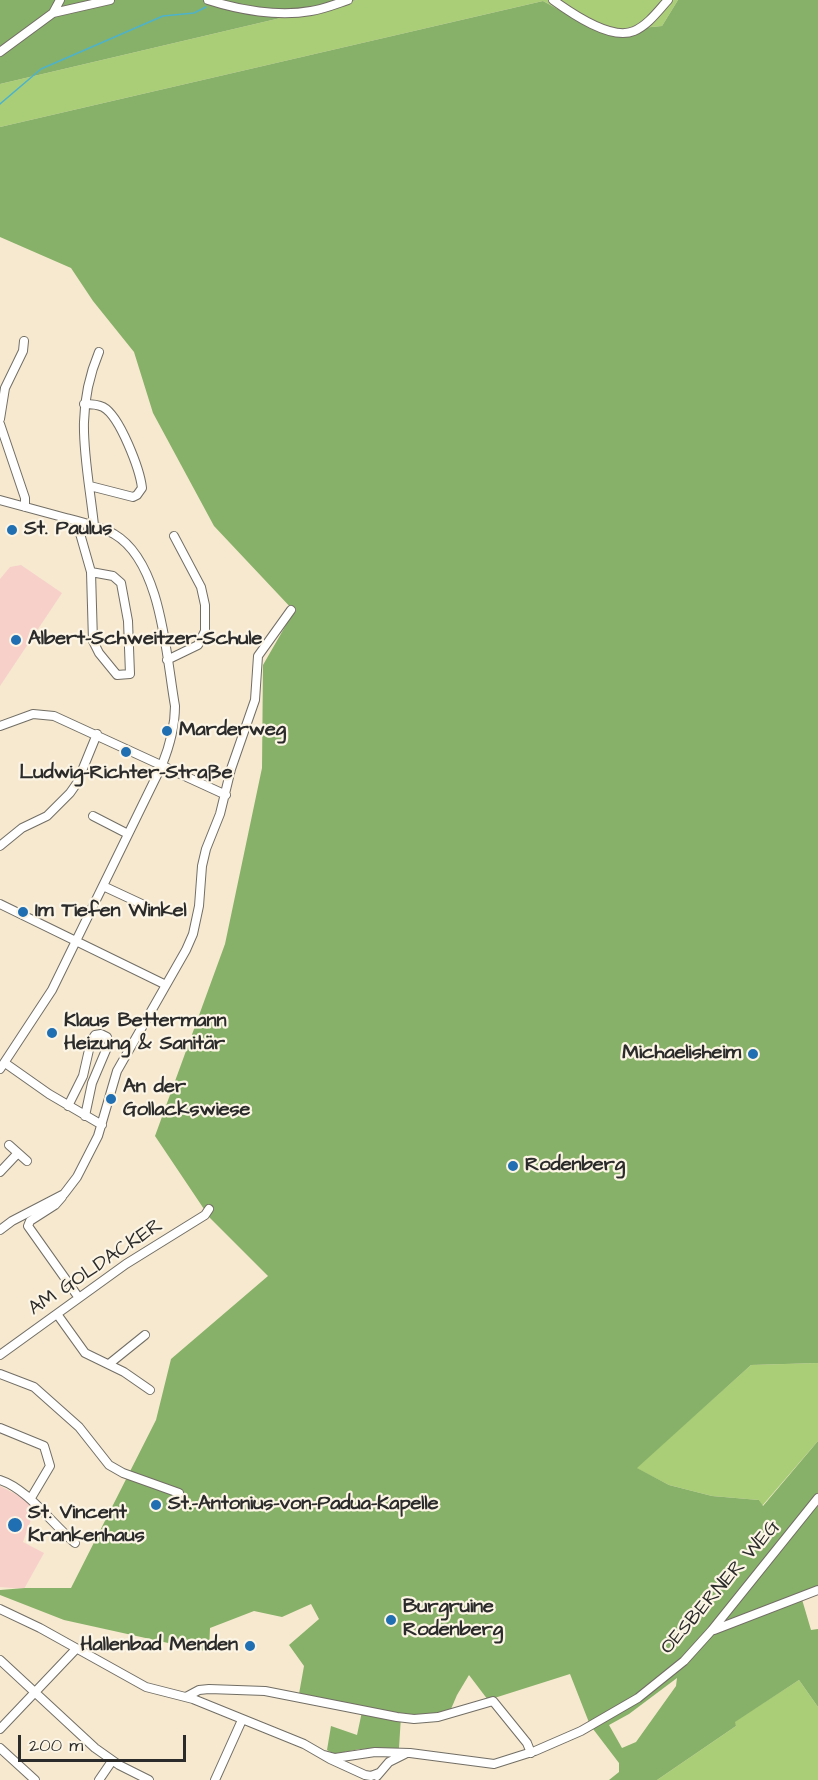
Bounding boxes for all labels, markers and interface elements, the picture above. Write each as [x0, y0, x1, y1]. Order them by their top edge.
place label: St. Paulus [24, 518, 112, 542]
marker: St. Paulus [5, 523, 19, 537]
place label: Albert-Schweitzer-Schule [28, 628, 262, 652]
marker: Albert-Schweitzer-Schule [9, 633, 23, 647]
place label: Marderweg [179, 719, 286, 743]
marker: Marderweg [160, 724, 174, 738]
marker: Ludwig-Richter-Straße [119, 745, 133, 759]
place label: Ludwig-Richter-Straße [19, 762, 233, 786]
place label: Im Tiefen Winkel [35, 900, 187, 924]
marker: Im Tiefen Winkel [16, 905, 30, 919]
place label: Klaus Bettermann Heizung & Sanitär [64, 1010, 226, 1057]
marker: Klaus Bettermann Heizung & Sanitär [45, 1026, 59, 1040]
place label: Michaelisheim [622, 1042, 741, 1066]
marker: Michaelisheim [746, 1047, 760, 1061]
place label: An der Gollackswiese [123, 1076, 250, 1123]
marker: An der Gollackswiese [104, 1092, 118, 1106]
place label: Rodenberg [525, 1154, 625, 1178]
marker: Rodenberg [506, 1159, 520, 1173]
street label: AM GOLDACKER [24, 1214, 168, 1322]
place label: St.-Antonius-von-Padua-Kapelle [168, 1493, 438, 1517]
marker: St.-Antonius-von-Padua-Kapelle [149, 1498, 163, 1512]
place label: St. Vincent Krankenhaus [28, 1502, 145, 1549]
marker: St. Vincent Krankenhaus [6, 1516, 24, 1534]
street label: OESBERNER WEG [656, 1516, 786, 1660]
place label: Burgruine Rodenberg [403, 1596, 503, 1643]
marker: Burgruine Rodenberg [384, 1613, 398, 1627]
place label: Hallenbad Menden [80, 1634, 238, 1658]
marker: Hallenbad Menden [243, 1639, 257, 1653]
scale bar [21, 1723, 189, 1761]
text: 200 m [29, 1733, 83, 1758]

